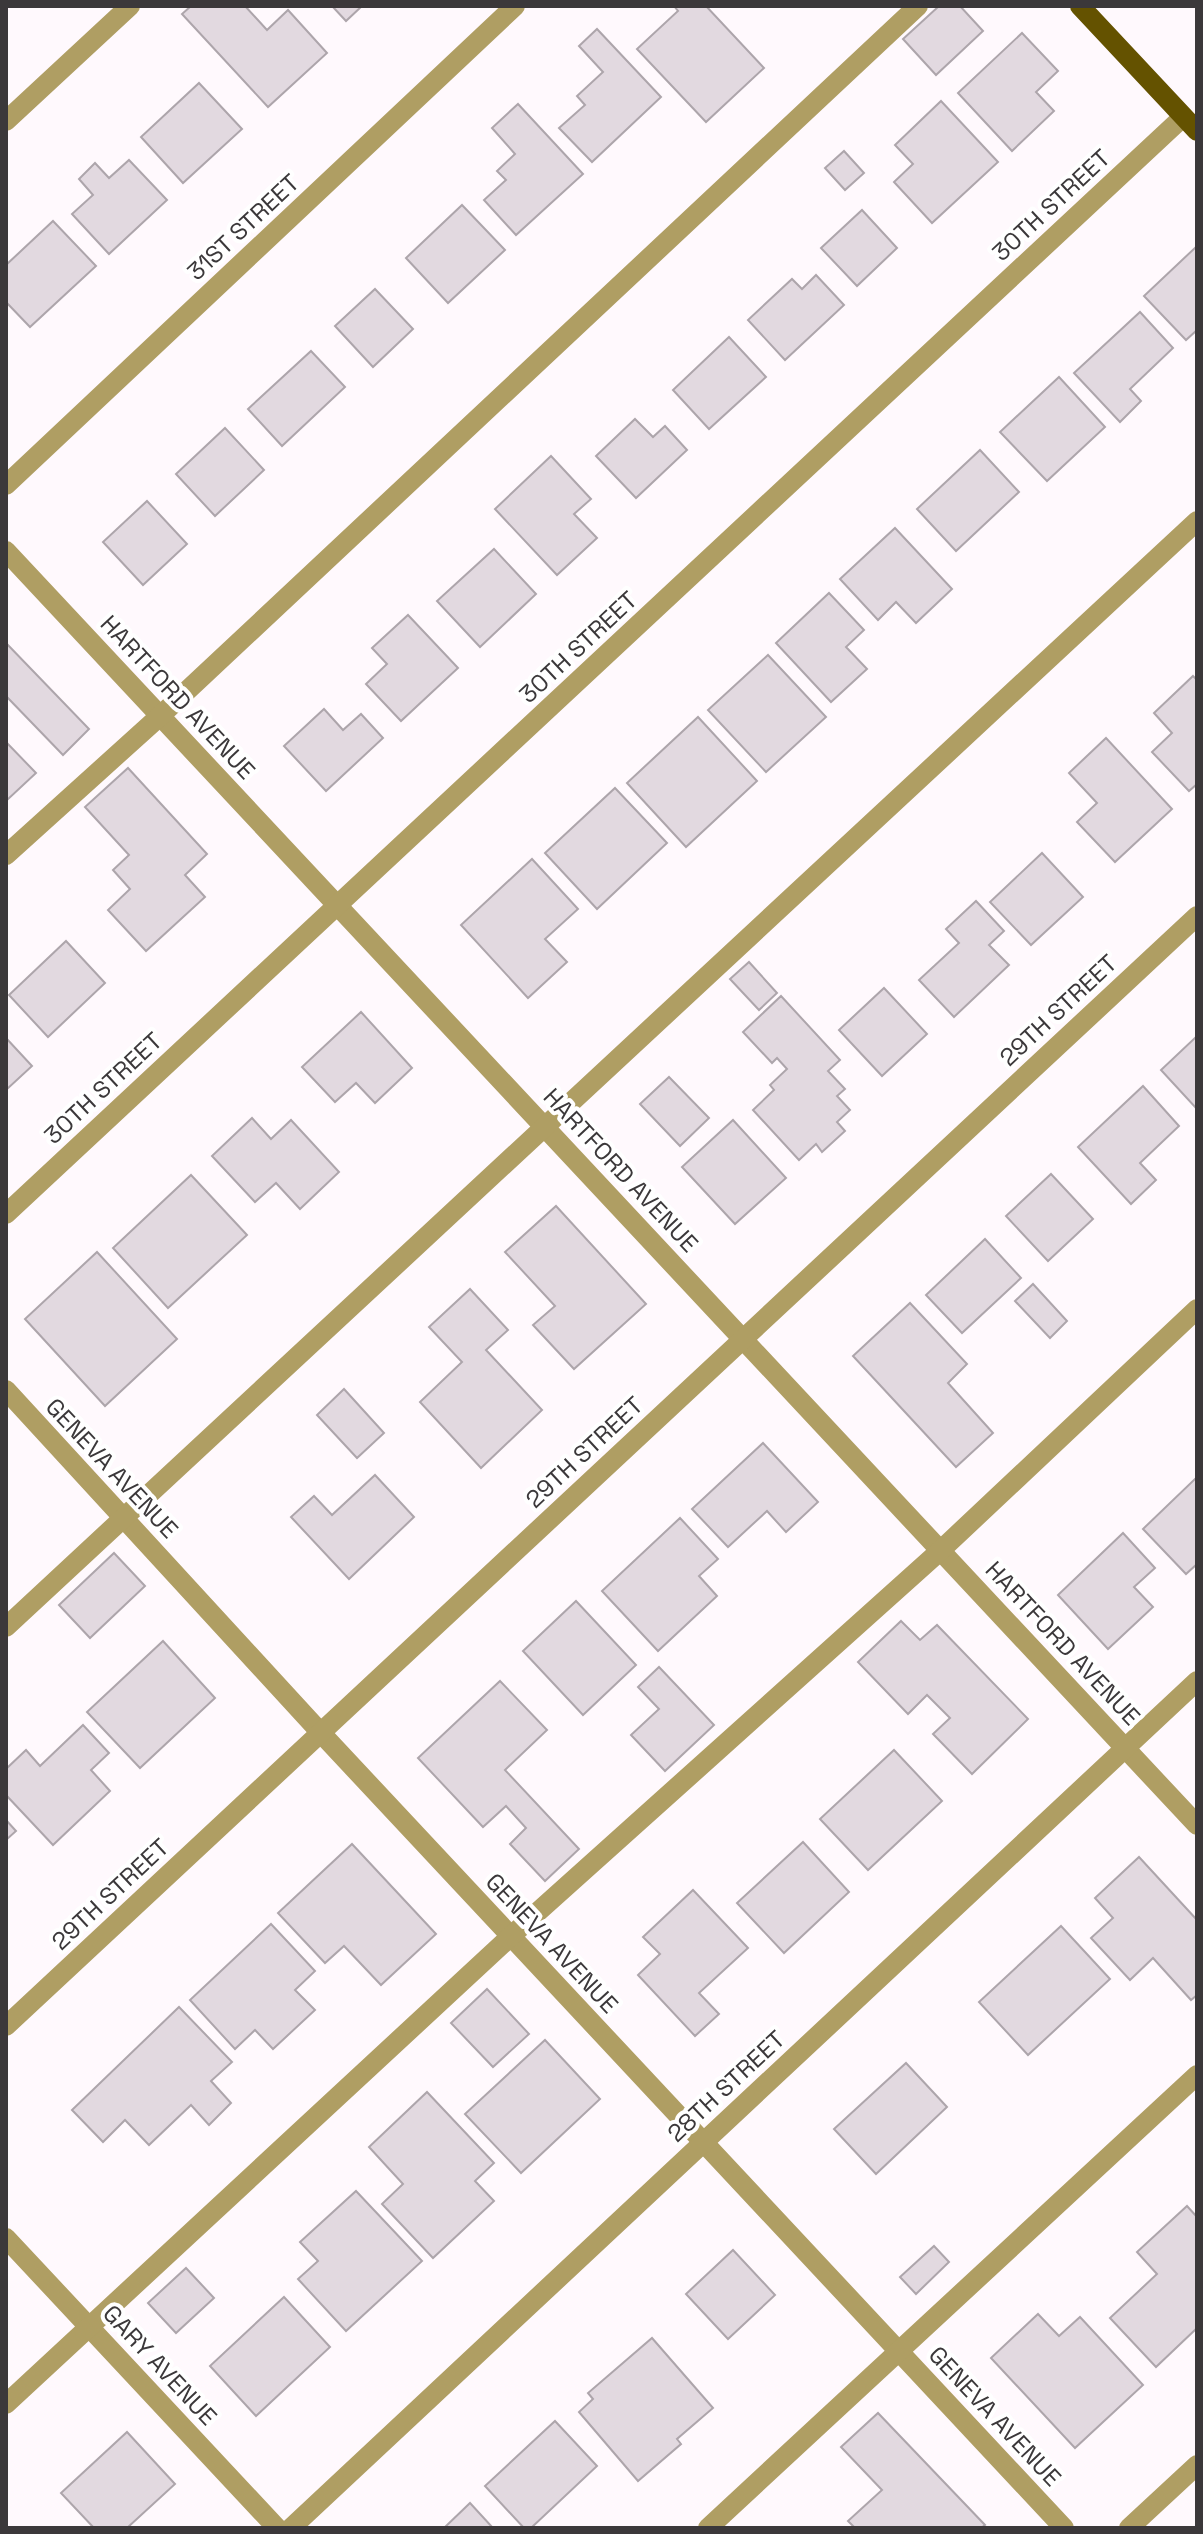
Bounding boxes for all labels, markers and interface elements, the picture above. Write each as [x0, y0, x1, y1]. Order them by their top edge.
street label: 30TH STREET [985, 142, 1117, 268]
street label: 31ST STREET [180, 167, 306, 287]
street label: 30TH STREET [512, 584, 644, 710]
street label: HARTFORD AVENUE [94, 608, 262, 786]
street label: 29TH STREET [993, 948, 1123, 1072]
street label: 30TH STREET [37, 1025, 169, 1151]
street label: HARTFORD AVENUE [537, 1081, 705, 1259]
street label: 29TH STREET [519, 1390, 649, 1514]
street label: GENEVA AVENUE [39, 1391, 185, 1545]
street label: HARTFORD AVENUE [979, 1554, 1147, 1732]
street label: 29TH STREET [45, 1832, 175, 1956]
street label: GENEVA AVENUE [479, 1866, 625, 2020]
street label: 28TH STREET [661, 2024, 791, 2148]
street label: GARY AVENUE [96, 2298, 224, 2432]
street label: GENEVA AVENUE [922, 2339, 1068, 2493]

